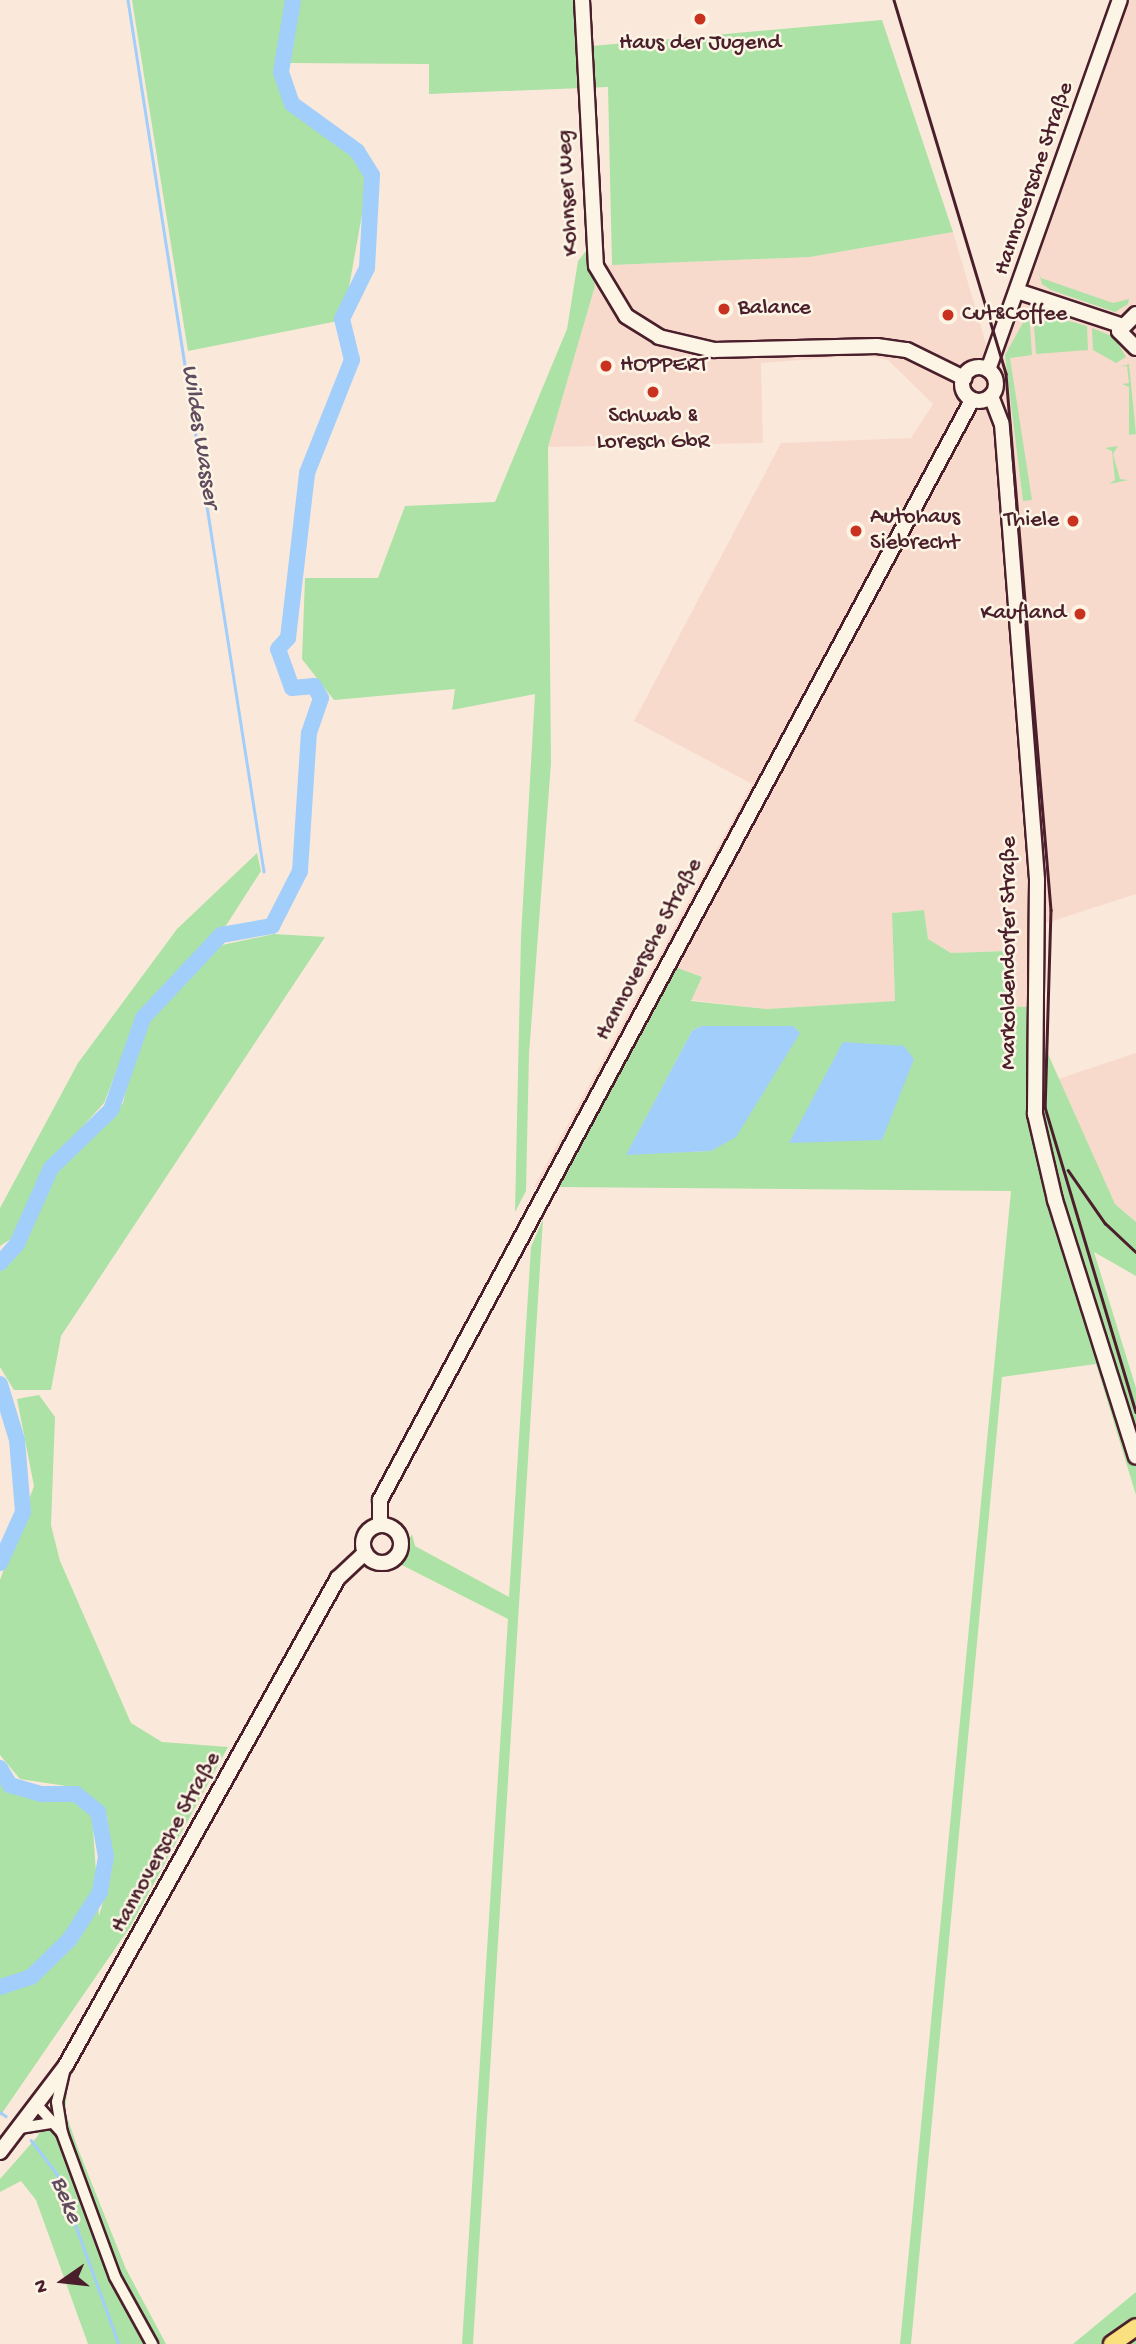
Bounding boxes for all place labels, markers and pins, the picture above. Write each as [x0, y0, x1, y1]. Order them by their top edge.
marker: Haus der Jugend [692, 11, 708, 27]
place label: Haus der Jugend [619, 30, 781, 58]
place label: Balance [738, 295, 811, 323]
marker: Balance [716, 301, 732, 317]
place label: Cut&Coffee [962, 301, 1067, 329]
marker: Cut&Coffee [940, 307, 956, 323]
place label: HOPPERT [620, 352, 708, 380]
marker: HOPPERT [598, 358, 614, 374]
marker: Schwab & Loresch GbR [645, 384, 661, 400]
place label: Schwab & Loresch GbR [596, 403, 710, 457]
place label: Autohaus Siebrecht [870, 504, 960, 558]
place label: Thiele [1004, 507, 1059, 535]
marker: Thiele [1065, 513, 1081, 529]
marker: Autohaus Siebrecht [848, 523, 864, 539]
place label: Kaufland [981, 600, 1066, 628]
marker: Kaufland [1072, 606, 1088, 622]

